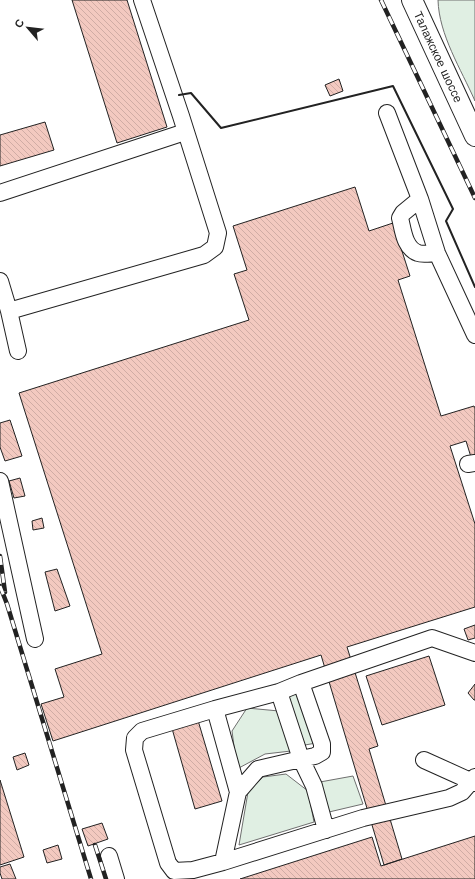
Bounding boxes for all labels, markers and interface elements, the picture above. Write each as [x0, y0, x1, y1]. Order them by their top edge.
north arrow [8, 8, 48, 48]
street label: Талажское шоссе [411, 9, 465, 105]
text: С [12, 17, 27, 30]

